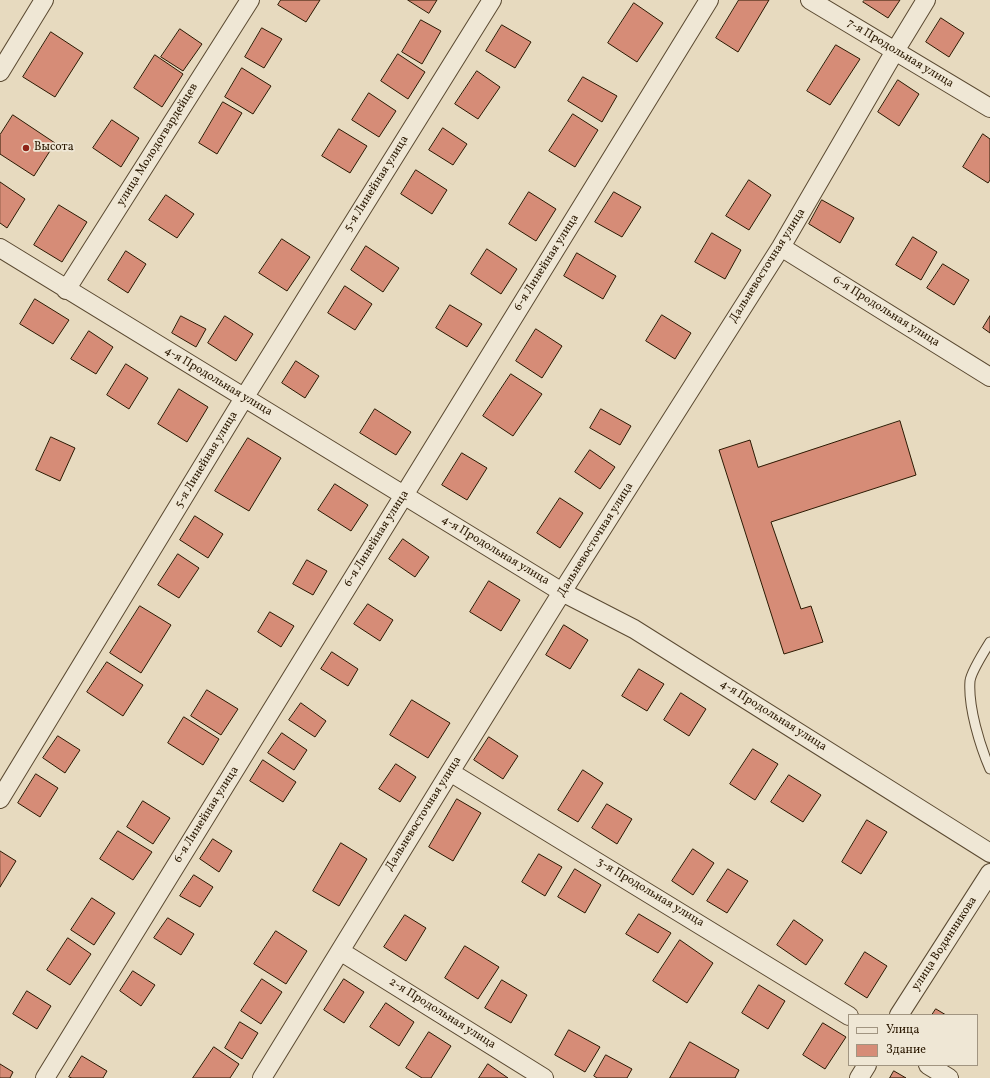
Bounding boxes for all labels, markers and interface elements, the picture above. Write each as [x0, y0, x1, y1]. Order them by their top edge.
street label: 7-я Продольная улица [844, 16, 956, 92]
street label: улица Молодогвардейцев [114, 81, 202, 209]
street label: 5-я Линейная улица [342, 133, 412, 235]
place label: Высота [34, 141, 74, 155]
marker: Высота [21, 143, 31, 153]
street label: Дальневосточная улица [727, 206, 809, 326]
street label: 6-я Линейная улица [511, 212, 583, 314]
street label: 6-я Продольная улица [830, 273, 942, 351]
street label: 4-я Продольная улица [161, 344, 275, 420]
street label: 5-я Линейная улица [172, 409, 242, 511]
street label: Дальневосточная улица [555, 480, 637, 600]
street label: 6-я Линейная улица [341, 488, 413, 590]
street label: 4-я Продольная улица [438, 513, 552, 589]
street label: 4-я Продольная улица [717, 677, 829, 755]
street label: Дальневосточная улица [383, 754, 465, 874]
street label: 6-я Линейная улица [171, 764, 243, 866]
street label: 3-я Продольная улица [594, 855, 706, 931]
street label: улица Водянникова [909, 894, 981, 994]
street label: 2-я Продольная улица [386, 975, 498, 1053]
legend [848, 1014, 978, 1066]
text: Улица [886, 1022, 919, 1038]
text: Здание [886, 1042, 926, 1058]

